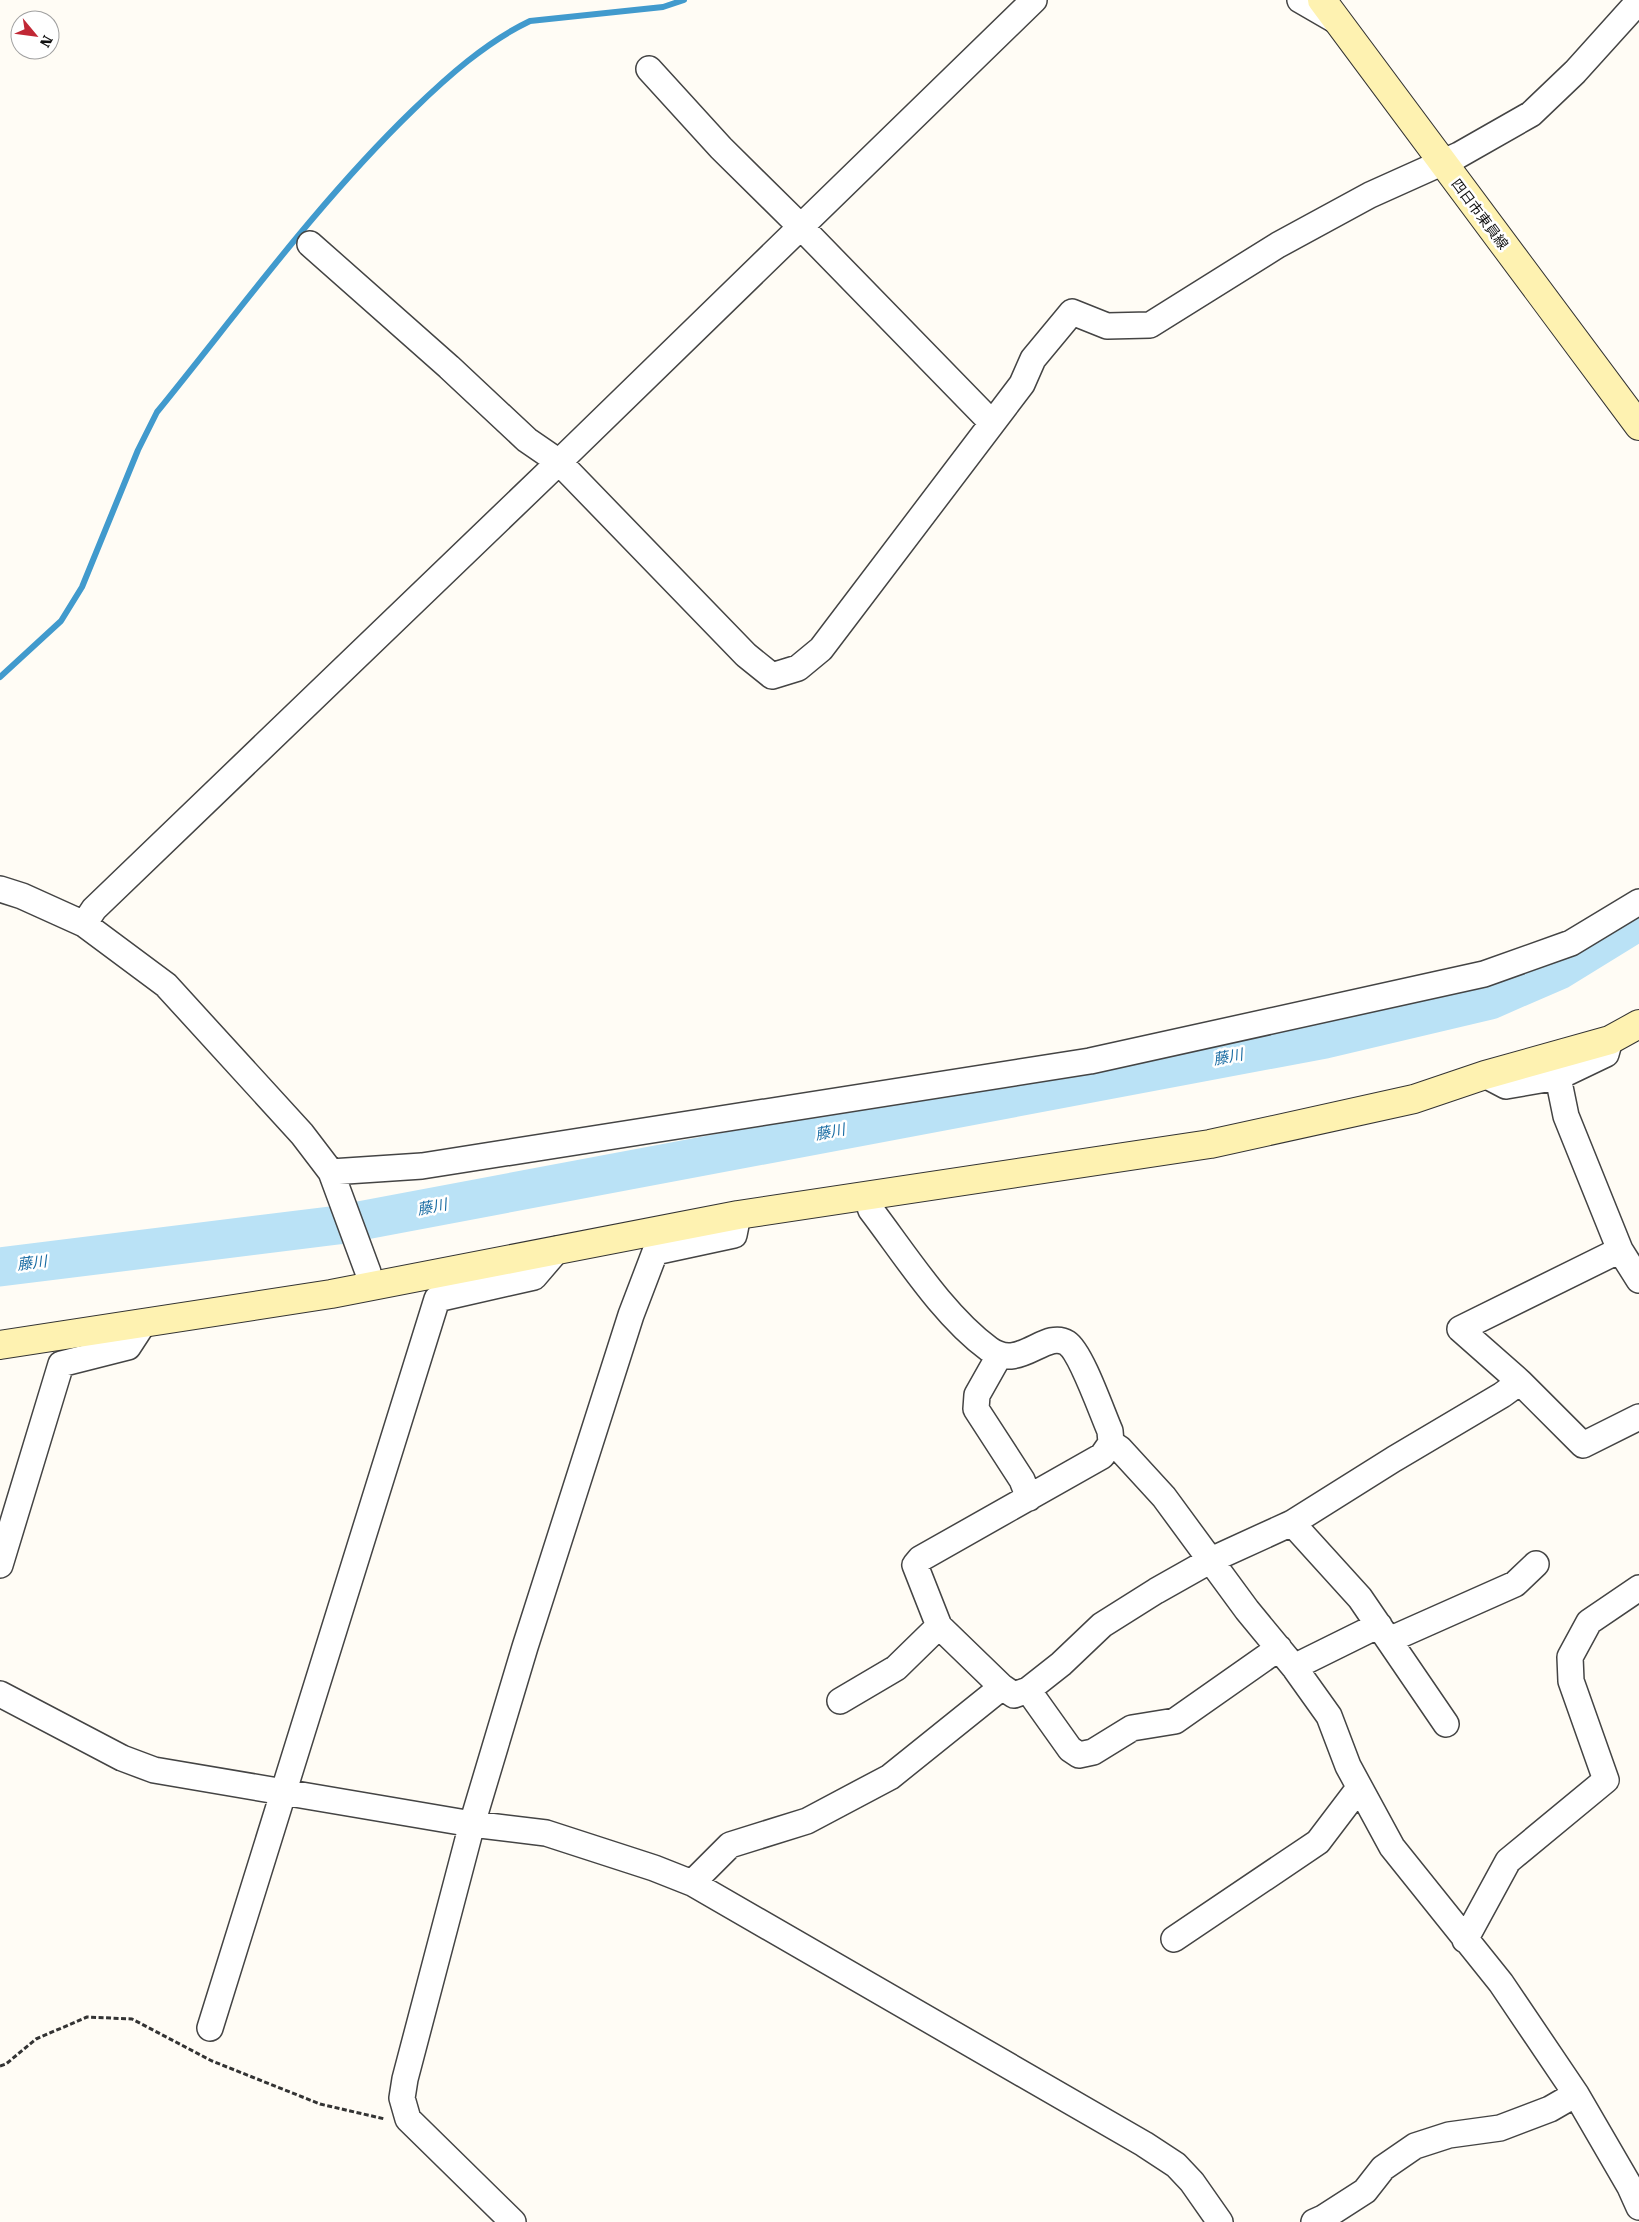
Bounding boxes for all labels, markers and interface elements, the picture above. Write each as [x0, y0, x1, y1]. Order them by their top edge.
north arrow [10, 10, 60, 60]
text: N [37, 33, 56, 50]
street label: 四日市東員線 [1448, 176, 1512, 252]
water label: 藤川 [1212, 1045, 1246, 1069]
water label: 藤川 [814, 1120, 848, 1144]
water label: 藤川 [416, 1195, 450, 1219]
water label: 藤川 [16, 1252, 50, 1274]

